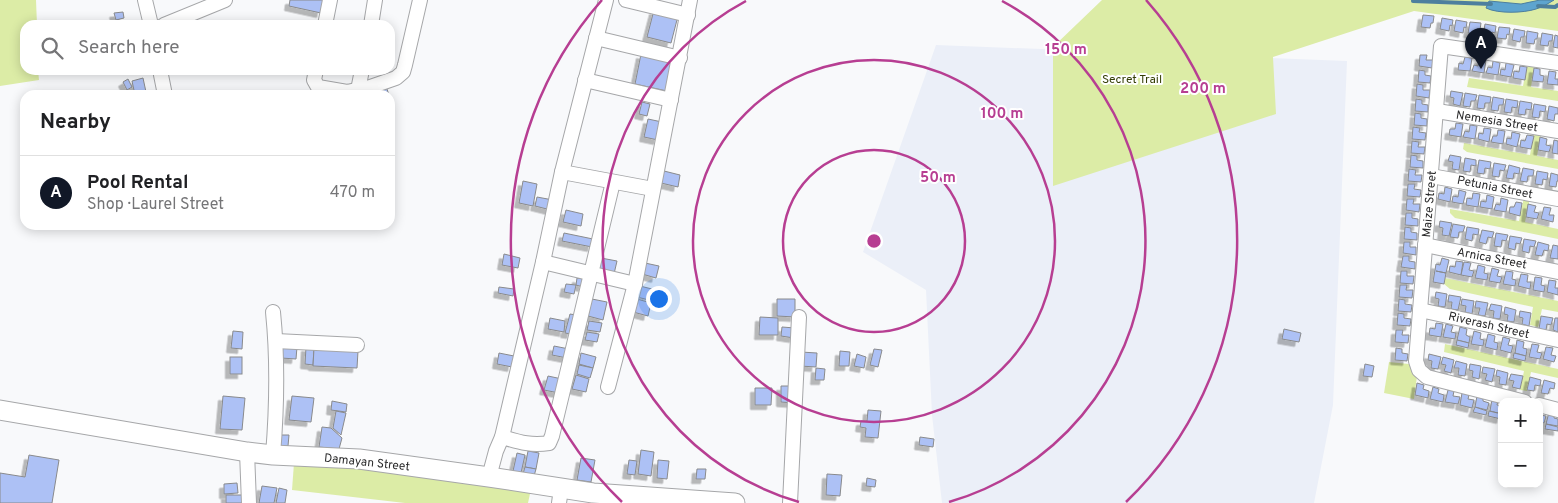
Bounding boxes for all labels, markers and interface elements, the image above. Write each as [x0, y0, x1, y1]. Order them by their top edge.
search box [20, 20, 395, 75]
pin: A [1465, 28, 1497, 69]
icon: search [38, 34, 66, 62]
text: Search here [78, 36, 180, 60]
text: 150 m [1045, 41, 1087, 60]
park label: Secret Trail [1102, 72, 1162, 88]
text: 200 m [1180, 80, 1226, 99]
text: 100 m [981, 105, 1023, 124]
street label: Nemesia Street [1455, 108, 1539, 136]
text: Nearby [40, 109, 111, 136]
text: 50 m [920, 169, 956, 188]
street label: Maize Street [1419, 170, 1441, 238]
text: Pool Rental [87, 171, 188, 195]
street label: Petunia Street [1455, 173, 1534, 203]
text: A [50, 183, 62, 203]
text: 470 m [330, 183, 375, 203]
text: Shop · Laurel Street [87, 195, 224, 215]
centre of rings [865, 232, 883, 250]
street label: Arnica Street [1456, 244, 1528, 274]
your location [646, 286, 672, 312]
street label: Riverash Street [1447, 309, 1531, 343]
map controls [1498, 398, 1543, 488]
button: + [1498, 398, 1543, 443]
button: − [1498, 443, 1543, 488]
street label: Damayan Street [323, 451, 411, 475]

